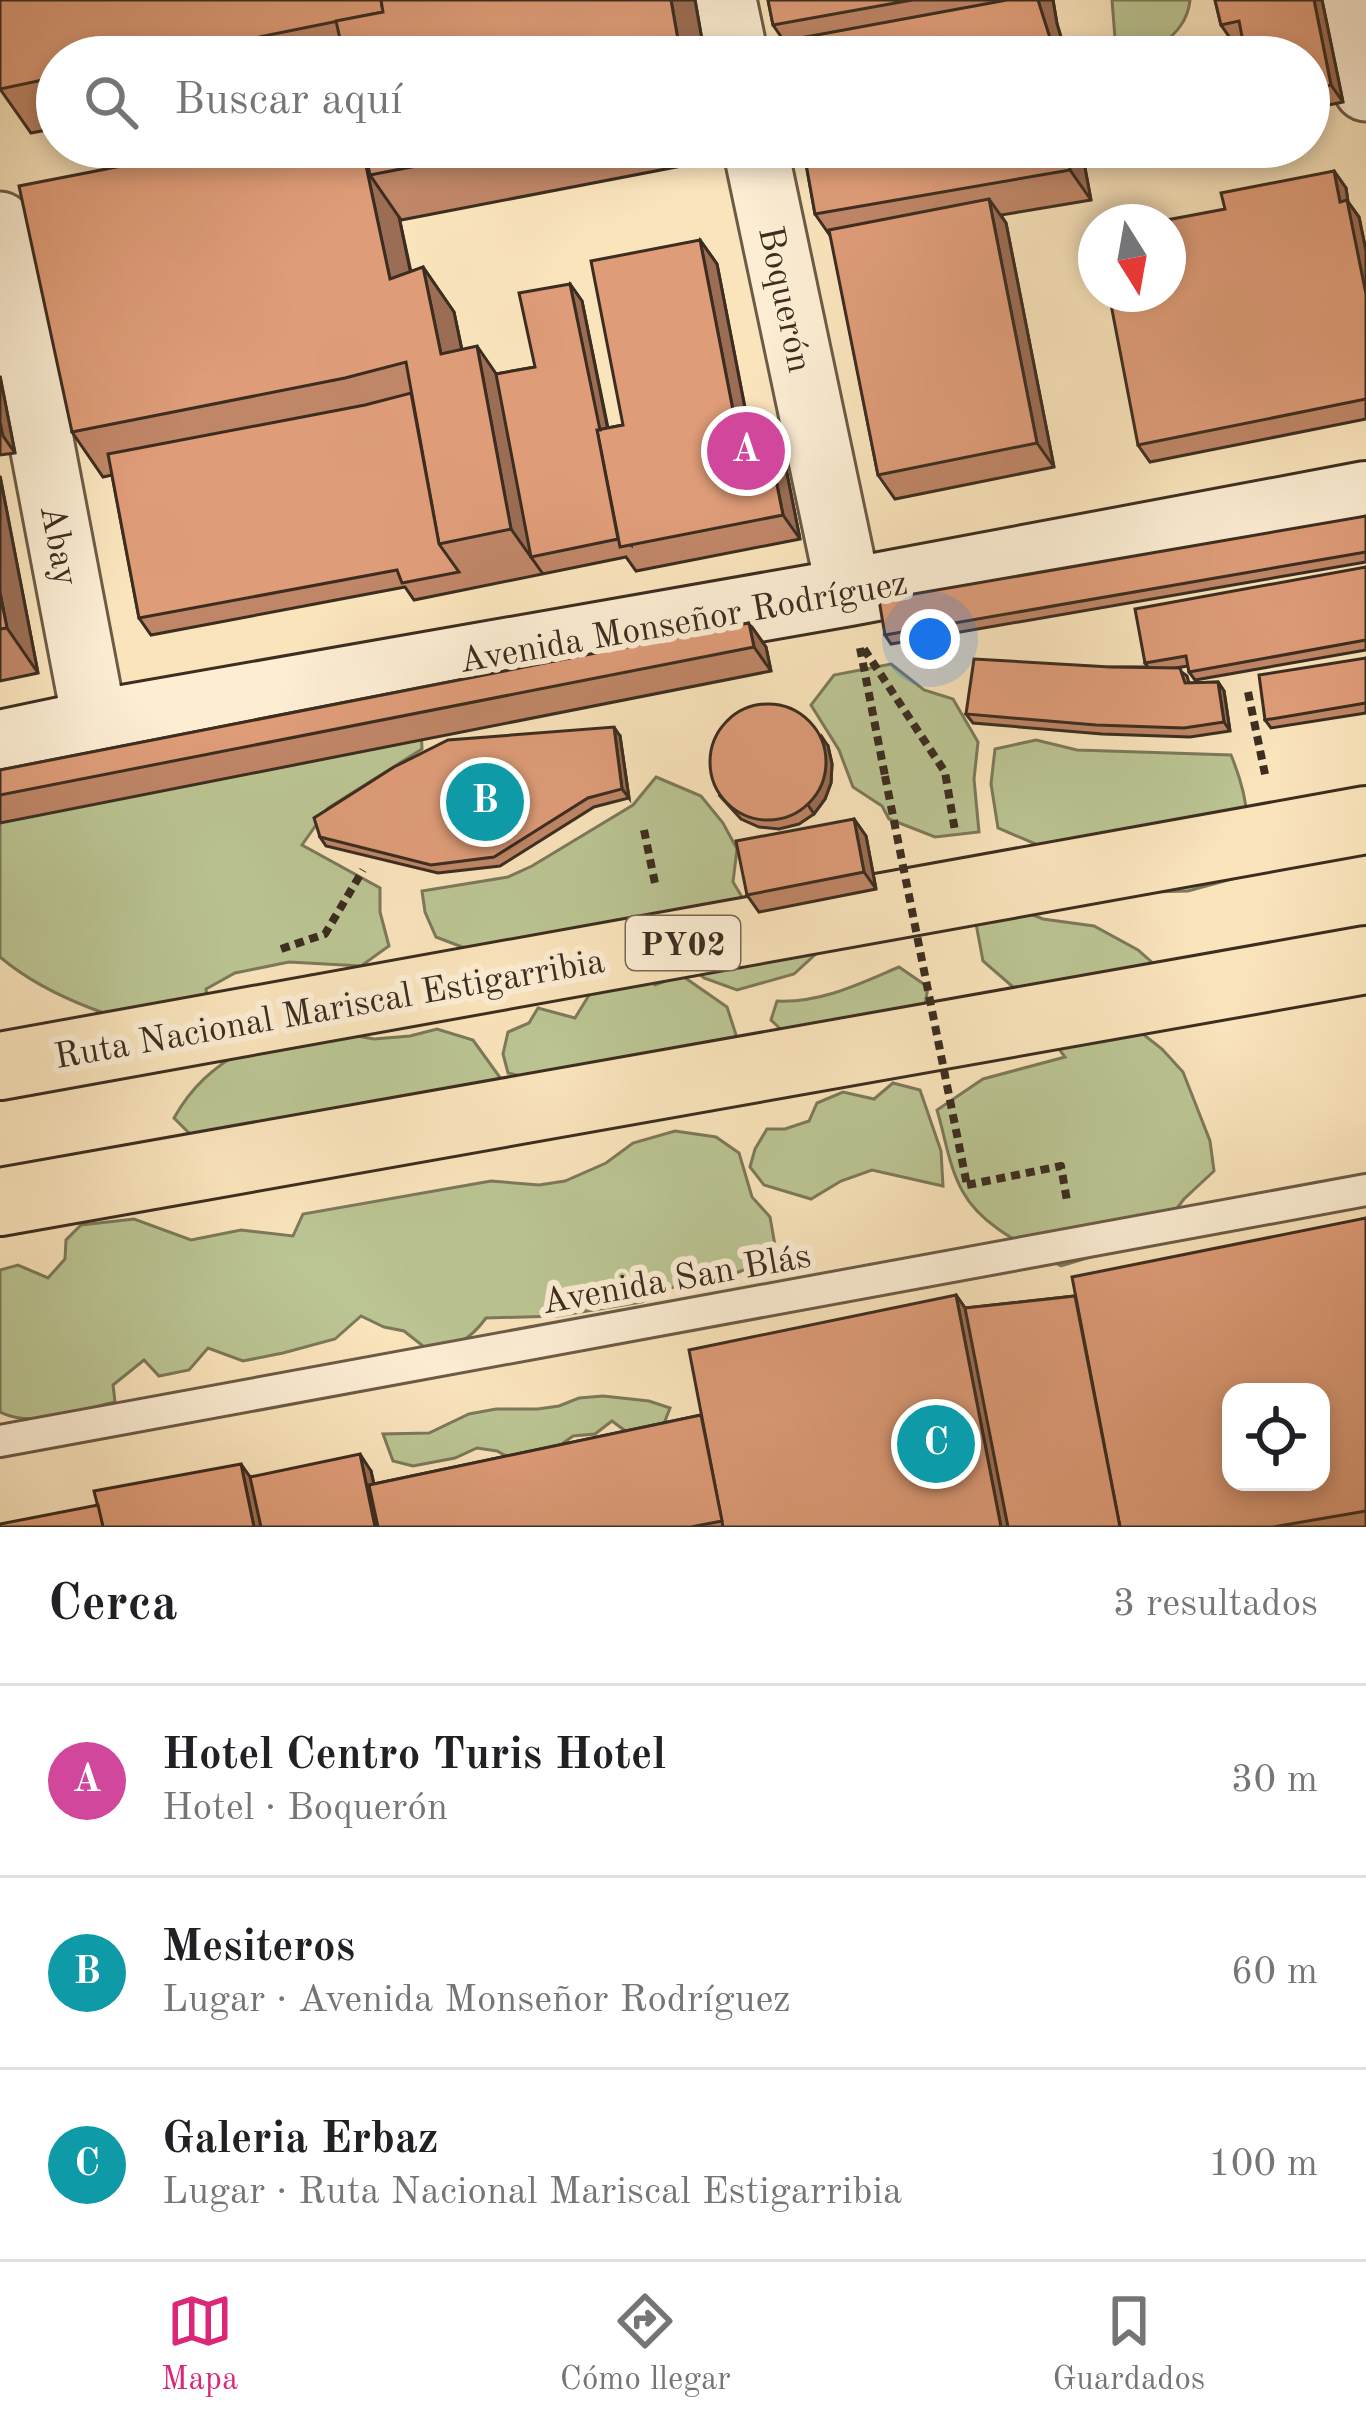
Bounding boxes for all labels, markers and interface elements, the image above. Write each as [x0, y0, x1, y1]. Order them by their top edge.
search box [36, 36, 1330, 168]
icon: search [78, 69, 144, 135]
text: Buscar aquí [174, 79, 403, 124]
north arrow [1078, 204, 1186, 312]
street label: Boquerón [750, 223, 816, 376]
pin: A [707, 406, 785, 496]
street label: Abay [32, 502, 83, 590]
street label: Avenida Monseñor Rodríguez [457, 567, 911, 681]
your location [900, 609, 960, 669]
pin: B [446, 757, 524, 847]
road number: PY02 [626, 916, 740, 970]
street label: Ruta Nacional Mariscal Estigarribia [52, 945, 608, 1077]
street label: Avenida San Blás [539, 1240, 814, 1322]
map controls [1222, 1383, 1330, 1491]
button: locate [1222, 1383, 1330, 1491]
pin: C [897, 1399, 975, 1489]
text: Cerca [48, 1580, 178, 1631]
text: 3 resultados [1113, 1585, 1318, 1624]
text: Hotel Centro Turis Hotel [162, 1734, 666, 1779]
text: A [72, 1761, 102, 1800]
text: 30 m [1231, 1761, 1318, 1800]
text: Hotel · Boquerón [162, 1789, 448, 1828]
text: Mesiteros [162, 1926, 355, 1971]
text: B [73, 1953, 101, 1992]
text: 60 m [1231, 1953, 1318, 1992]
text: Lugar · Avenida Monseñor Rodríguez [162, 1981, 791, 2020]
text: Galeria Erbaz [162, 2118, 439, 2163]
text: C [74, 2145, 100, 2184]
text: 100 m [1208, 2145, 1318, 2184]
text: Lugar · Ruta Nacional Mariscal Estigarribia [162, 2173, 902, 2212]
tab: Mapa [161, 2288, 238, 2401]
tab: Cómo llegar [560, 2288, 731, 2401]
tab: Guardados [1052, 2288, 1205, 2401]

